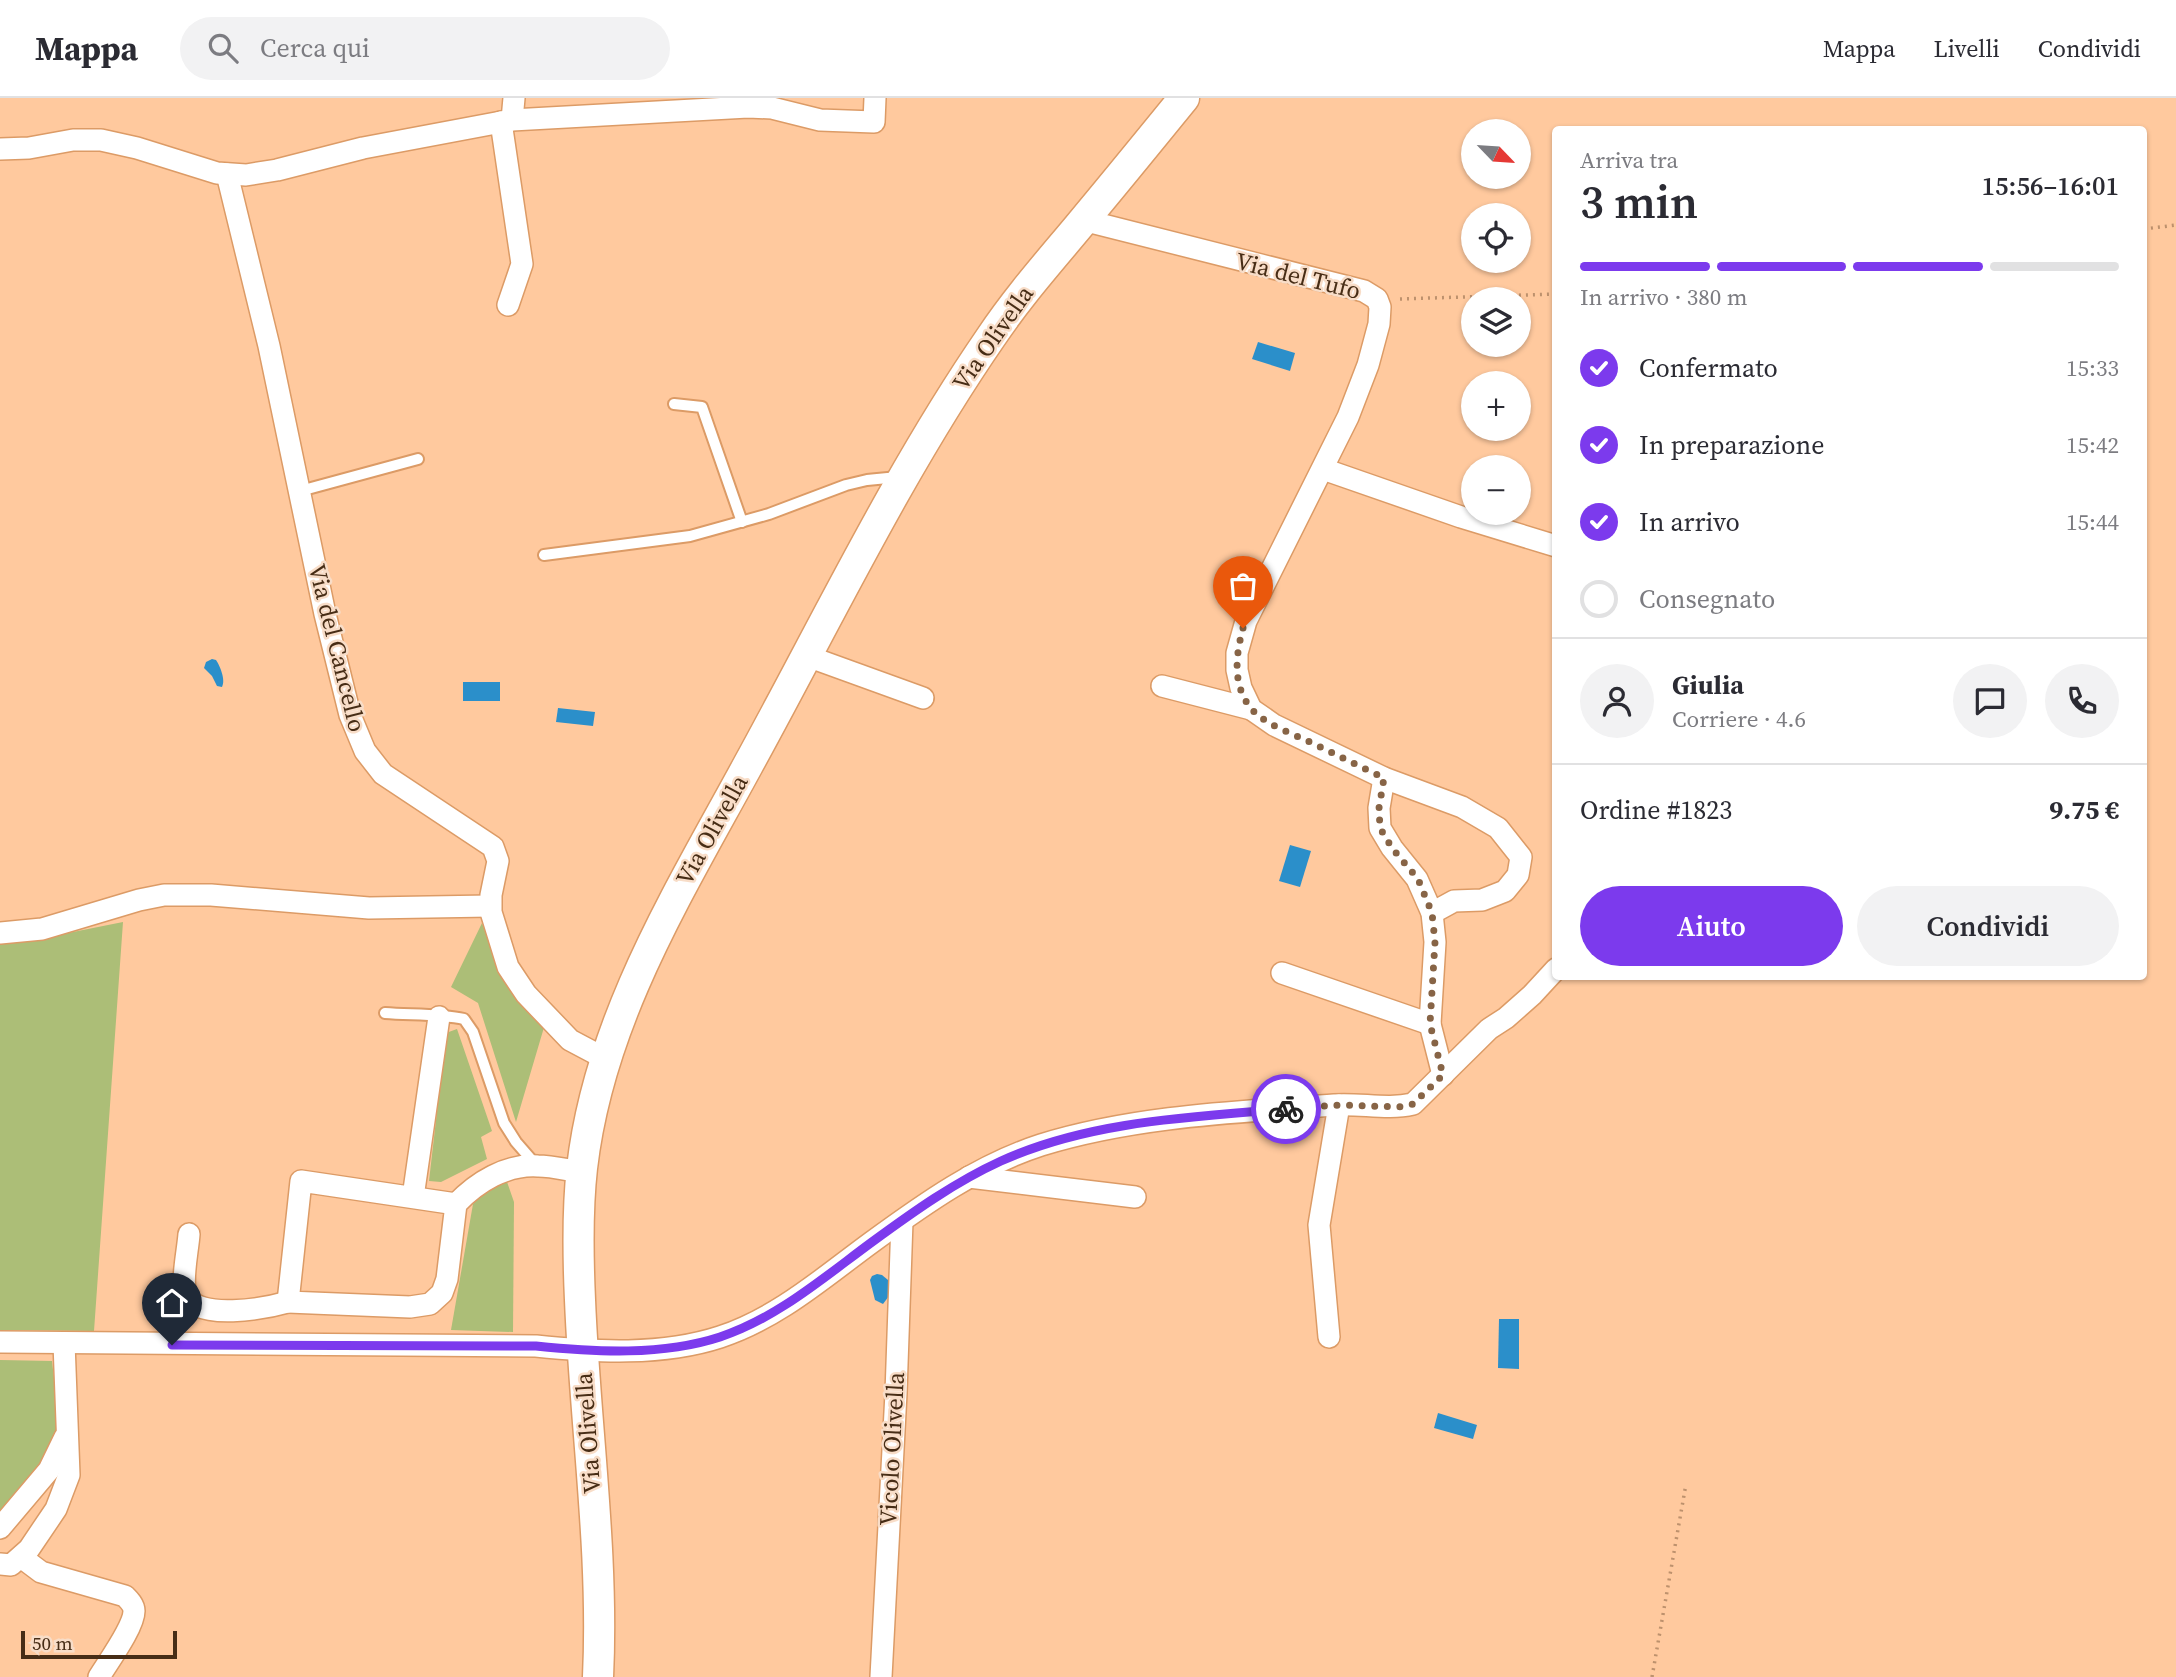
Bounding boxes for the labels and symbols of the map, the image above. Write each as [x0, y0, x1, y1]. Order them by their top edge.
north arrow [1461, 119, 1531, 189]
street label: Via del Tufo [1232, 244, 1364, 307]
street label: Via Olivella [944, 278, 1041, 397]
pin [1213, 556, 1273, 628]
street label: Via del Cancello [301, 561, 374, 735]
street label: Via Olivella [668, 768, 756, 891]
courier [1251, 1074, 1321, 1144]
pin [142, 1273, 202, 1345]
street label: Vicolo Olivella [871, 1370, 912, 1527]
street label: Via Olivella [567, 1371, 608, 1495]
scale bar [21, 1628, 177, 1660]

